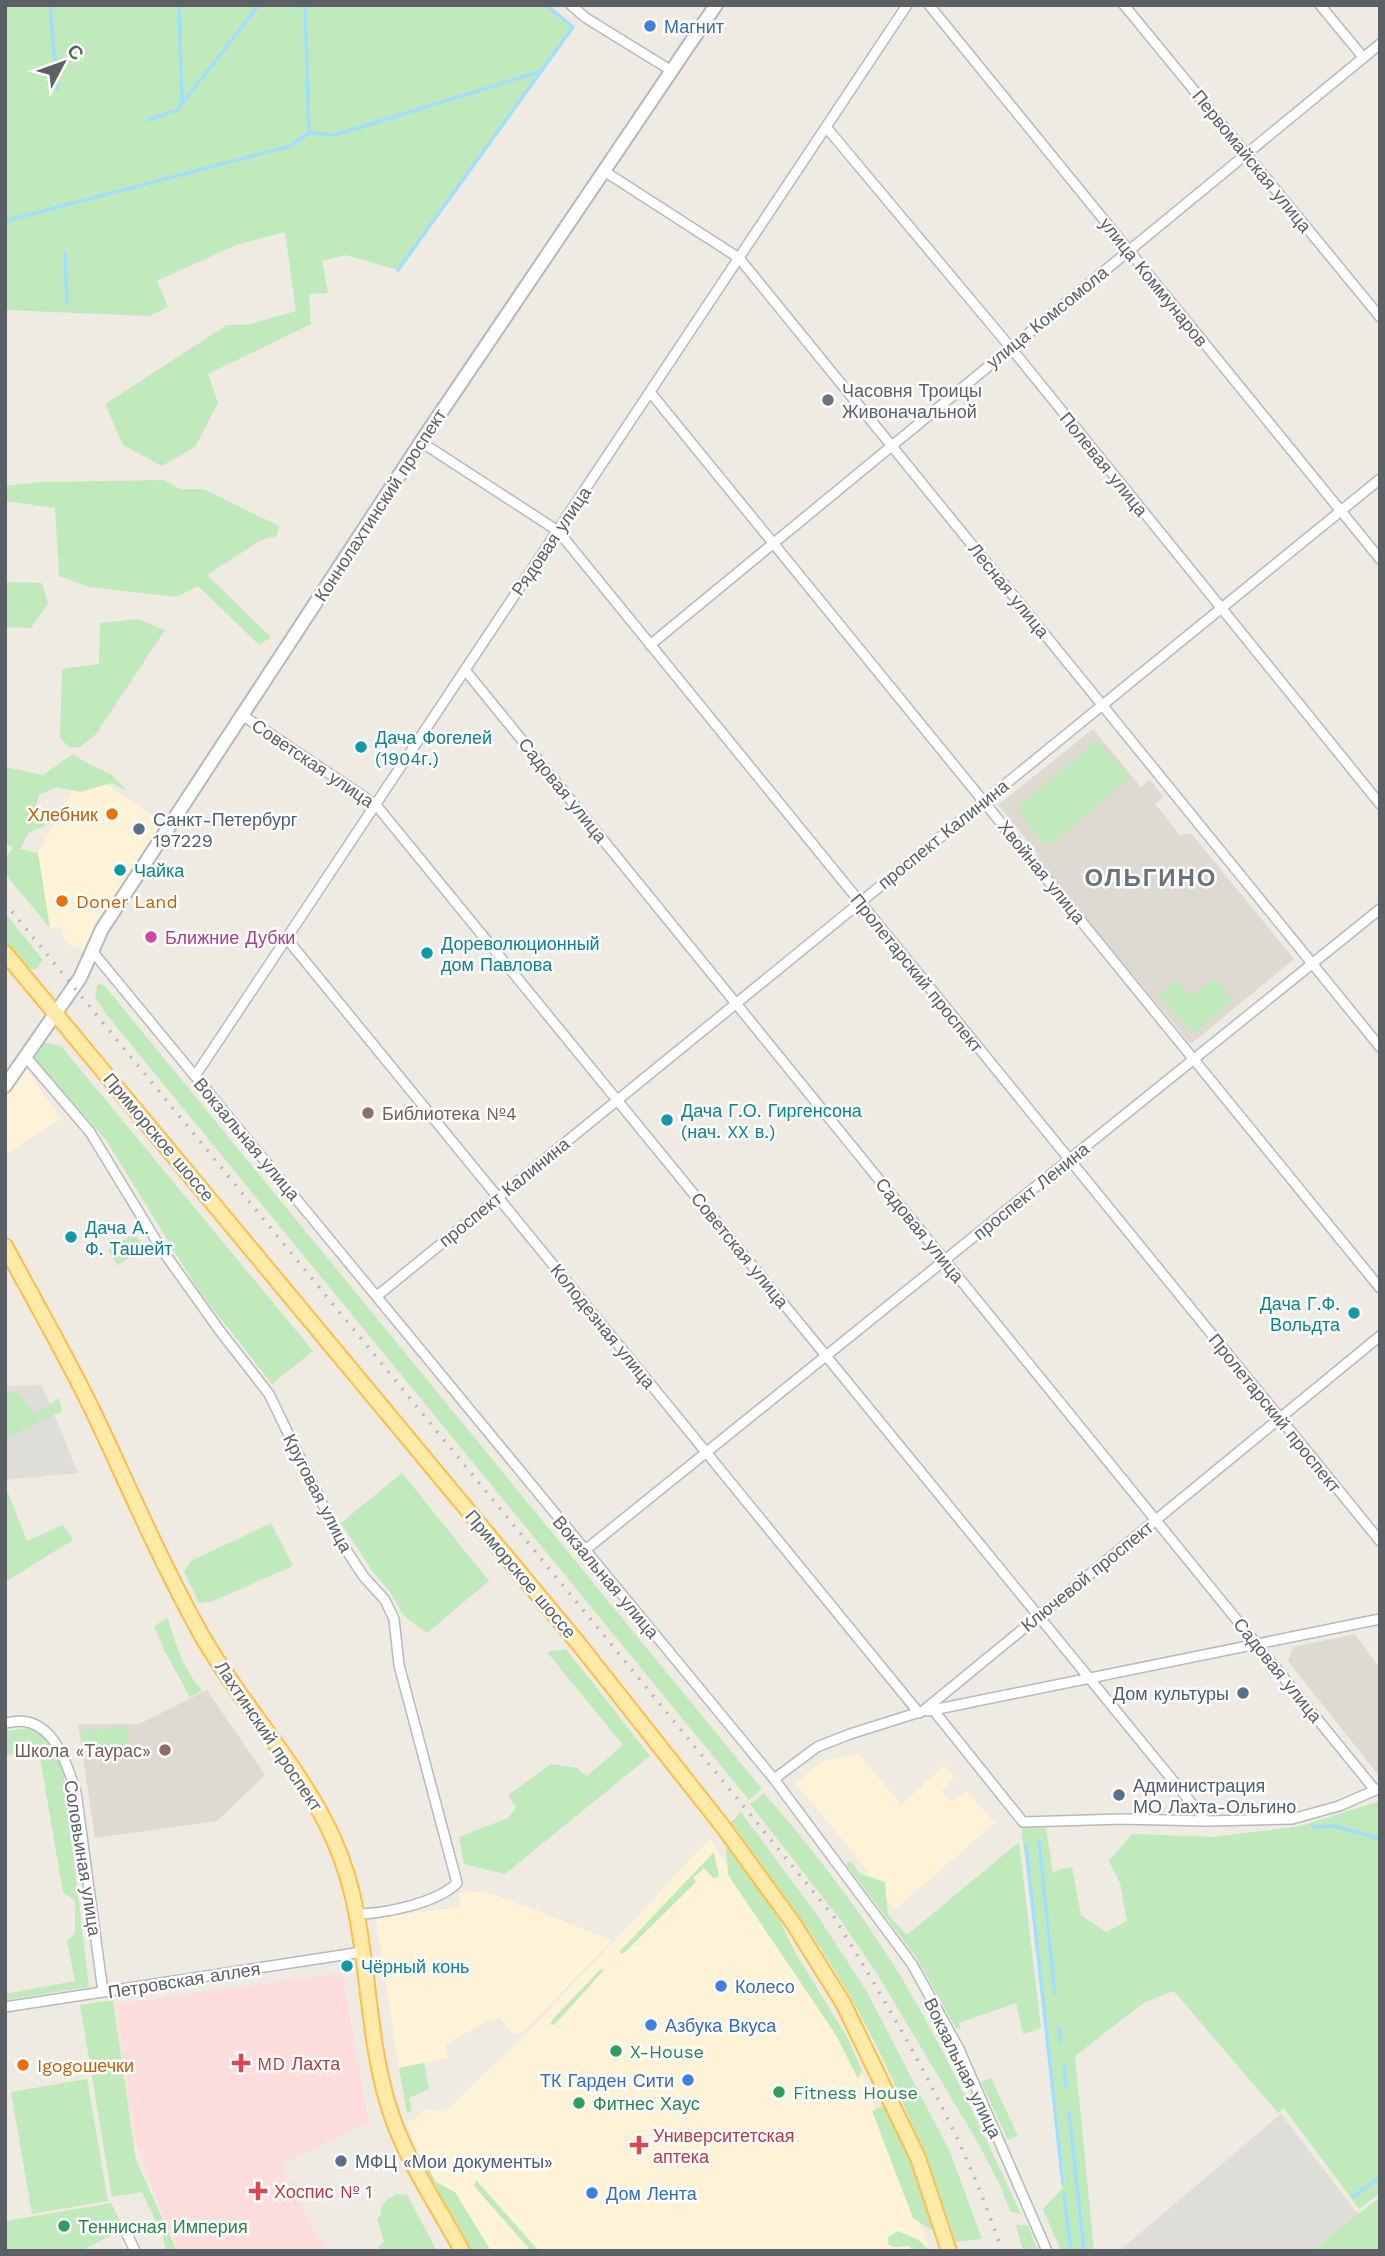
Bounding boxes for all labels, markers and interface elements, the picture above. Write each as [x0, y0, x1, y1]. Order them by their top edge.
place label: Магнит [664, 16, 724, 37]
marker: Магнит [642, 18, 658, 34]
north arrow [28, 28, 98, 98]
text: С [62, 39, 89, 65]
street label: Первомайская улица [1188, 85, 1317, 237]
street label: улица Коммунаров [1096, 213, 1212, 351]
street label: улица Комсомола [982, 261, 1113, 372]
place label: Часовня Троицы Живоначальной [842, 380, 982, 422]
marker: Часовня Троицы Живоначальной [820, 392, 836, 408]
street label: Коннолахтинский проспект [310, 405, 450, 605]
street label: Полевая улица [1056, 408, 1153, 521]
street label: Рядовая улица [507, 482, 596, 599]
street label: Лесная улица [964, 538, 1054, 643]
street label: Советская улица [248, 714, 379, 812]
place label: Дача Фогелей (1904г.) [375, 727, 492, 769]
street label: Садовая улица [514, 733, 612, 847]
marker: Дача Фогелей (1904г.) [353, 739, 369, 755]
street label: проспект Калинина [873, 774, 1013, 893]
place label: Хлебник [28, 804, 98, 825]
marker: Хлебник [104, 806, 120, 822]
place label: Санкт-Петербург 197229 [153, 809, 298, 851]
street label: Хвойная улица [994, 816, 1091, 929]
marker: Санкт-Петербург 197229 [131, 821, 147, 837]
place label: Чайка [134, 860, 185, 881]
marker: Чайка [112, 862, 128, 878]
district label: ОЛЬГИНО [1084, 864, 1218, 892]
street label: Пролетарский проспект [846, 889, 988, 1057]
place label: Doner Land [76, 891, 178, 912]
marker: Doner Land [54, 893, 70, 909]
place label: Ближние Дубки [165, 927, 295, 948]
marker: Ближние Дубки [143, 929, 159, 945]
place label: Дореволюционный дом Павлова [441, 933, 600, 975]
marker: Дореволюционный дом Павлова [419, 945, 435, 961]
street label: Приморское шоссе [99, 1069, 219, 1205]
street label: Вокзальная улица [190, 1073, 305, 1205]
place label: Дача Г.О. Гиргенсона (нач. XX в.) [681, 1100, 863, 1142]
place label: Библиотека №4 [382, 1103, 517, 1124]
marker: Библиотека №4 [360, 1105, 376, 1121]
marker: Дача Г.О. Гиргенсона (нач. XX в.) [659, 1112, 675, 1128]
street label: проспект Калинина [434, 1132, 574, 1251]
street label: проспект Ленина [969, 1137, 1094, 1244]
street label: Садовая улица [871, 1173, 969, 1287]
street label: Советская улица [687, 1188, 794, 1313]
place label: Дача А. Ф. Ташейт [85, 1217, 173, 1259]
marker: Дача А. Ф. Ташейт [63, 1229, 79, 1245]
street label: Колодезная улица [546, 1260, 660, 1393]
place label: Дача Г.Ф. Вольдта [1260, 1293, 1341, 1335]
marker: Дача Г.Ф. Вольдта [1346, 1305, 1362, 1321]
street label: Пролетарский проспект [1204, 1329, 1346, 1497]
street label: Круговая улица [279, 1430, 357, 1557]
street label: Приморское шоссе [461, 1506, 581, 1642]
street label: Вокзальная улица [549, 1511, 664, 1643]
street label: Ключевой проспект [1017, 1516, 1157, 1636]
street label: Садовая улица [1229, 1613, 1327, 1727]
street label: Лахтинский проспект [211, 1657, 327, 1815]
place label: Дом культуры [1113, 1683, 1229, 1704]
marker: Дом культуры [1235, 1685, 1251, 1701]
place label: Школа «Таурас» [15, 1740, 151, 1761]
marker: Школа «Таурас» [157, 1742, 173, 1758]
place label: Администрация МО Лахта-Ольгино [1133, 1775, 1296, 1817]
street label: Соловьиная улица [60, 1778, 106, 1938]
marker: Администрация МО Лахта-Ольгино [1111, 1787, 1127, 1803]
place label: Чёрный конь [361, 1956, 470, 1977]
street label: Петровская аллея [106, 1958, 262, 2002]
marker: Чёрный конь [339, 1958, 355, 1974]
place label: Колесо [735, 1976, 795, 1997]
marker: Колесо [713, 1978, 729, 1994]
street label: Вокзальная улица [920, 1994, 1007, 2142]
place label: Азбука Вкуса [665, 2015, 777, 2036]
marker: Азбука Вкуса [643, 2017, 659, 2033]
place label: X-House [630, 2041, 704, 2062]
marker: X-House [608, 2043, 624, 2059]
marker: MD Лахта [231, 2053, 251, 2073]
place label: MD Лахта [257, 2053, 341, 2074]
place label: Igogoшечки [37, 2055, 134, 2076]
marker: Igogoшечки [15, 2057, 31, 2073]
place label: ТК Гарден Сити [540, 2070, 674, 2091]
marker: ТК Гарден Сити [680, 2072, 696, 2088]
place label: Fitness House [793, 2082, 918, 2103]
marker: Fitness House [771, 2084, 787, 2100]
place label: Фитнес Хаус [593, 2093, 700, 2114]
marker: Фитнес Хаус [571, 2095, 587, 2111]
place label: Университетская аптека [653, 2125, 795, 2167]
marker: Университетская аптека [631, 2137, 647, 2153]
place label: МФЦ «Мои документы» [355, 2151, 553, 2172]
marker: МФЦ «Мои документы» [333, 2153, 349, 2169]
marker: Хоспис № 1 [248, 2181, 268, 2201]
place label: Хоспис № 1 [274, 2181, 372, 2202]
place label: Дом Лента [606, 2183, 698, 2204]
marker: Дом Лента [584, 2185, 600, 2201]
place label: Теннисная Империя [78, 2216, 248, 2237]
marker: Теннисная Империя [56, 2218, 72, 2234]

